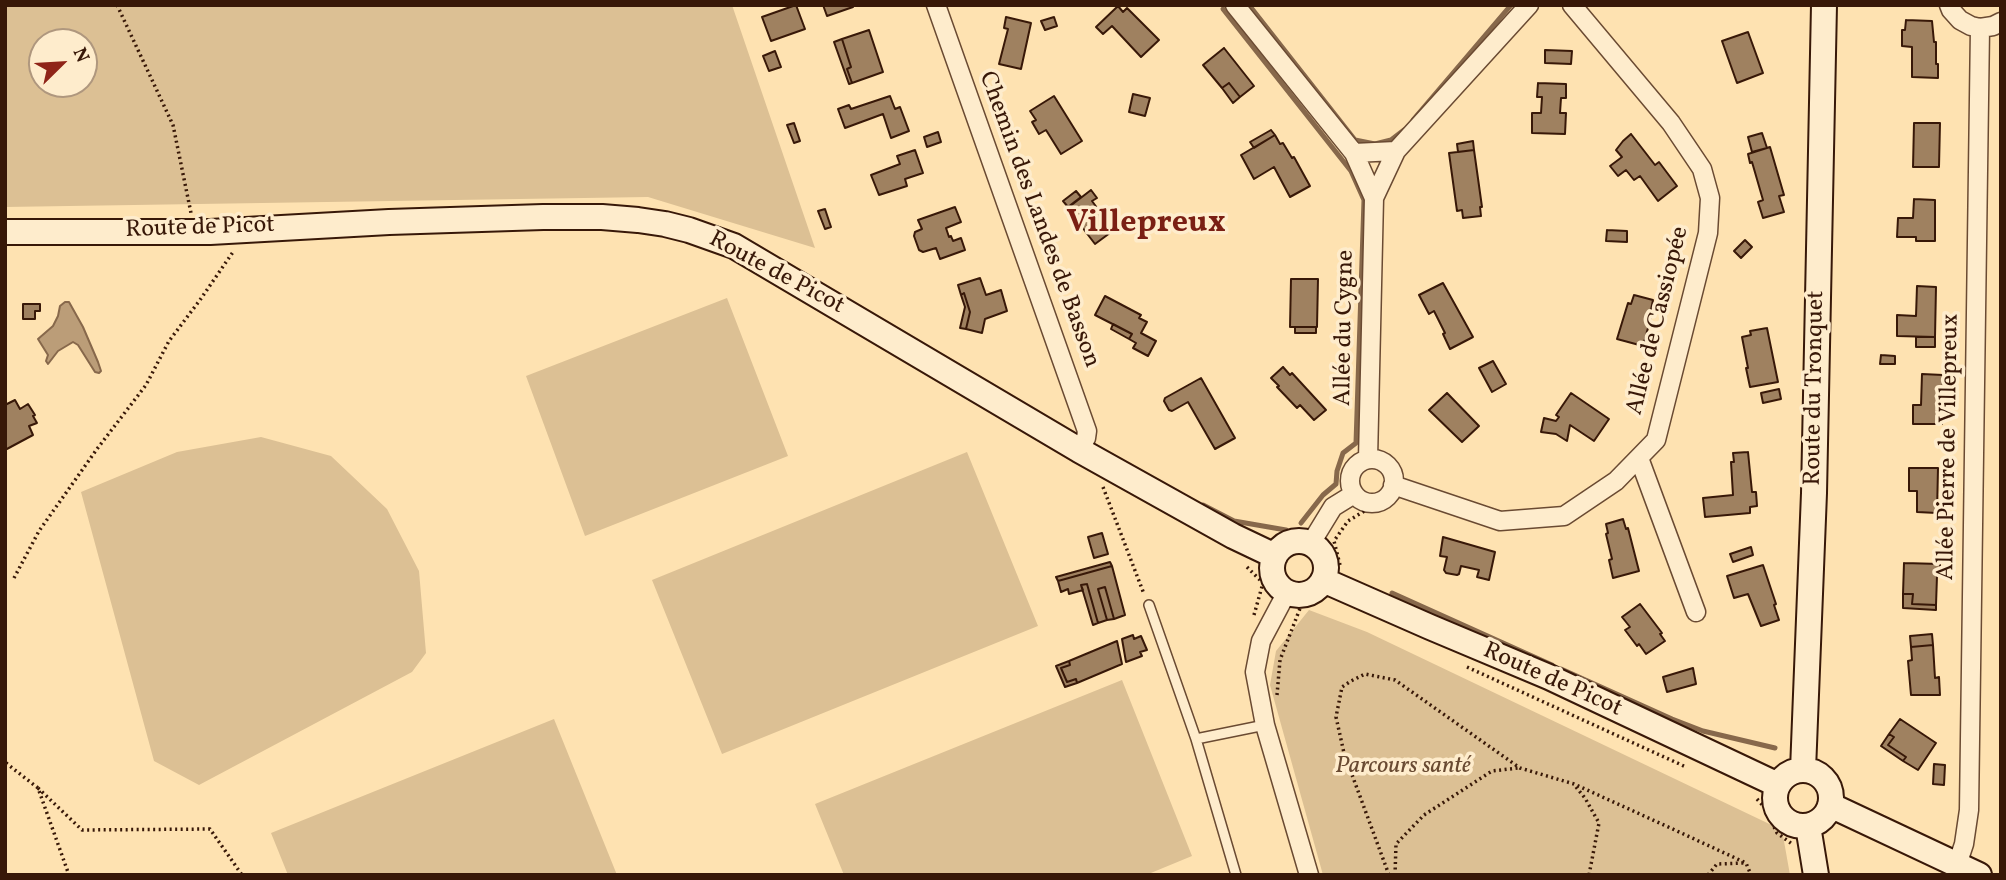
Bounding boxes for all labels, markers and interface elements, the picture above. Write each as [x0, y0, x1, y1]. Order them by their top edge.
north arrow [28, 28, 98, 98]
text: N [66, 44, 95, 67]
street label: Chemin des Landes de Basson [971, 68, 1105, 372]
district label: Villepreux [1066, 206, 1226, 244]
street label: Route de Picot [125, 212, 275, 246]
street label: Allée de Cassiopée [1622, 224, 1696, 418]
street label: Route de Picot [703, 226, 849, 322]
street label: Allée du Cygne [1330, 250, 1362, 406]
street label: Route du Tronquet [1800, 290, 1832, 486]
street label: Allée Pierre de Villepreux [1933, 313, 1967, 581]
street label: Route de Picot [1478, 637, 1626, 725]
park label: Parcours santé [1335, 754, 1471, 782]

